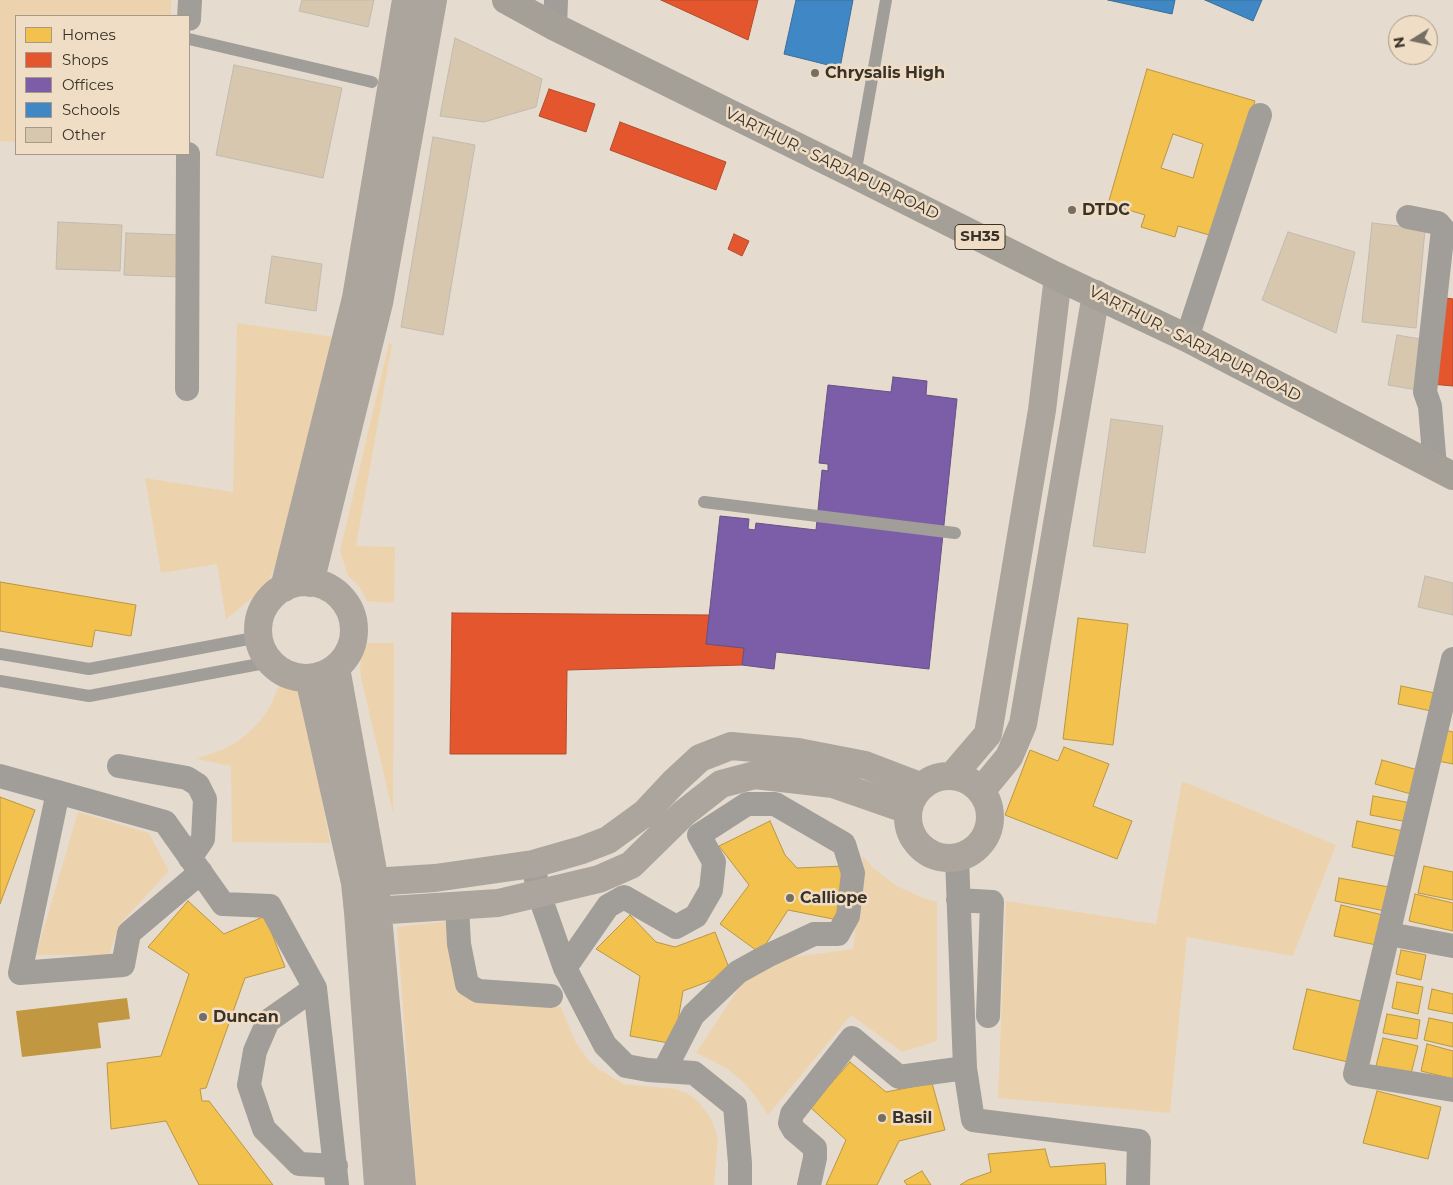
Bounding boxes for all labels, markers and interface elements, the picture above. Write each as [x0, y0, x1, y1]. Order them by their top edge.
legend [15, 15, 190, 155]
north arrow [1388, 15, 1438, 65]
text: Homes [62, 25, 116, 44]
text: N [1389, 35, 1409, 50]
text: Shops [62, 50, 108, 69]
place label: Chrysalis High [825, 63, 945, 83]
marker: Chrysalis High [809, 67, 821, 79]
text: Offices [62, 75, 114, 94]
text: Schools [62, 100, 120, 119]
street label: VARTHUR - SARJAPUR ROAD [722, 104, 942, 224]
text: Other [62, 125, 106, 144]
place label: DTDC [1082, 200, 1130, 220]
marker: DTDC [1066, 204, 1078, 216]
road number: SH35 [955, 224, 1005, 250]
street label: VARTHUR - SARJAPUR ROAD [1086, 282, 1304, 406]
place label: Calliope [800, 888, 867, 908]
marker: Calliope [784, 892, 796, 904]
place label: Duncan [213, 1007, 279, 1027]
marker: Duncan [197, 1011, 209, 1023]
place label: Basil [892, 1108, 932, 1128]
marker: Basil [876, 1112, 888, 1124]

